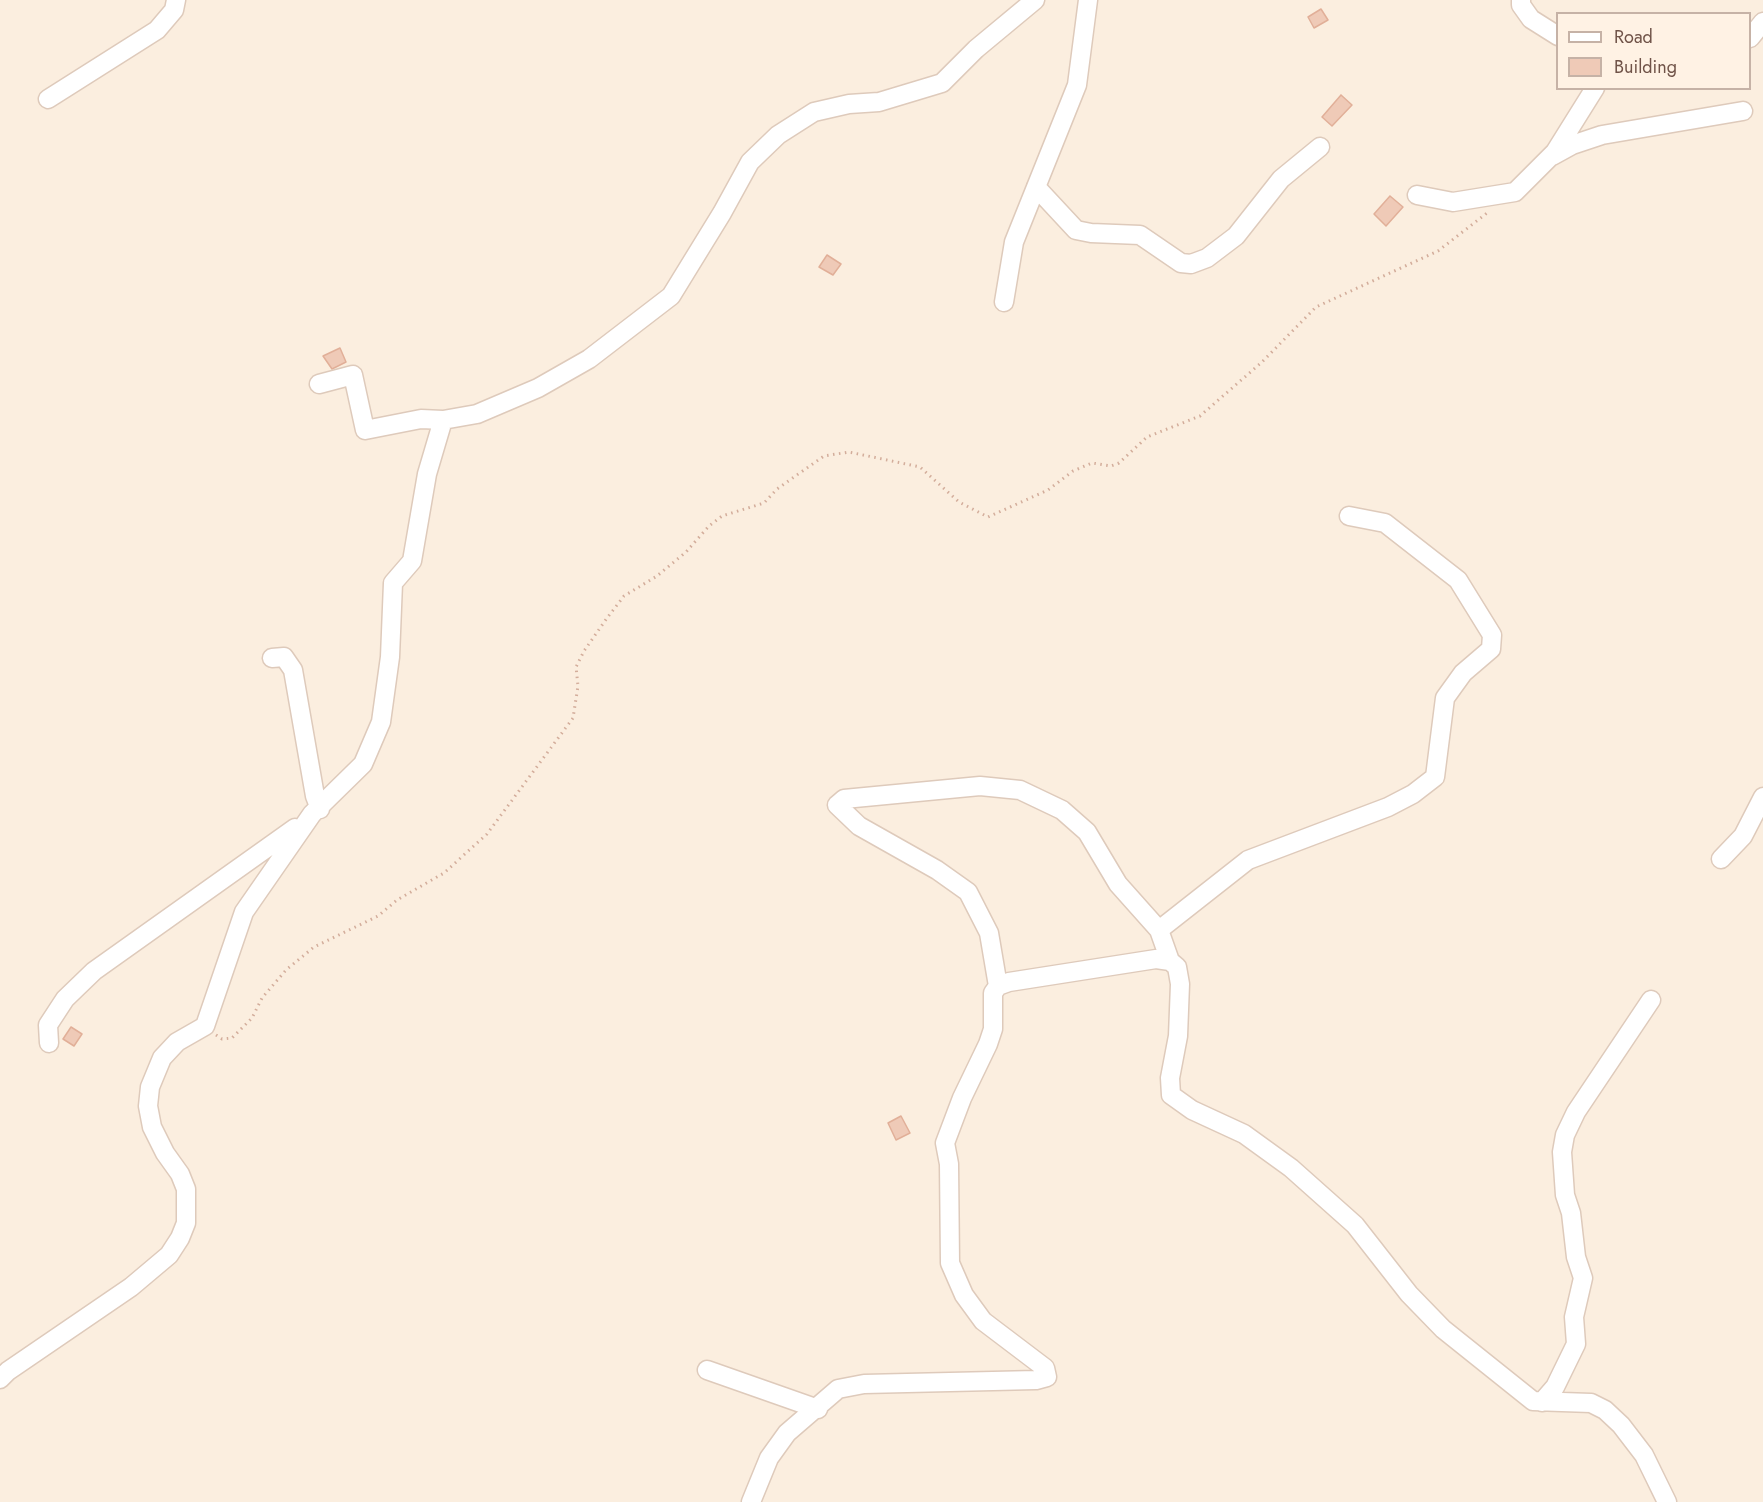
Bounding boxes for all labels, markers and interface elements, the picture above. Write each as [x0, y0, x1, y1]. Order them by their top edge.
legend [1556, 12, 1751, 90]
text: Road [1614, 24, 1653, 50]
text: Building [1614, 54, 1677, 80]

